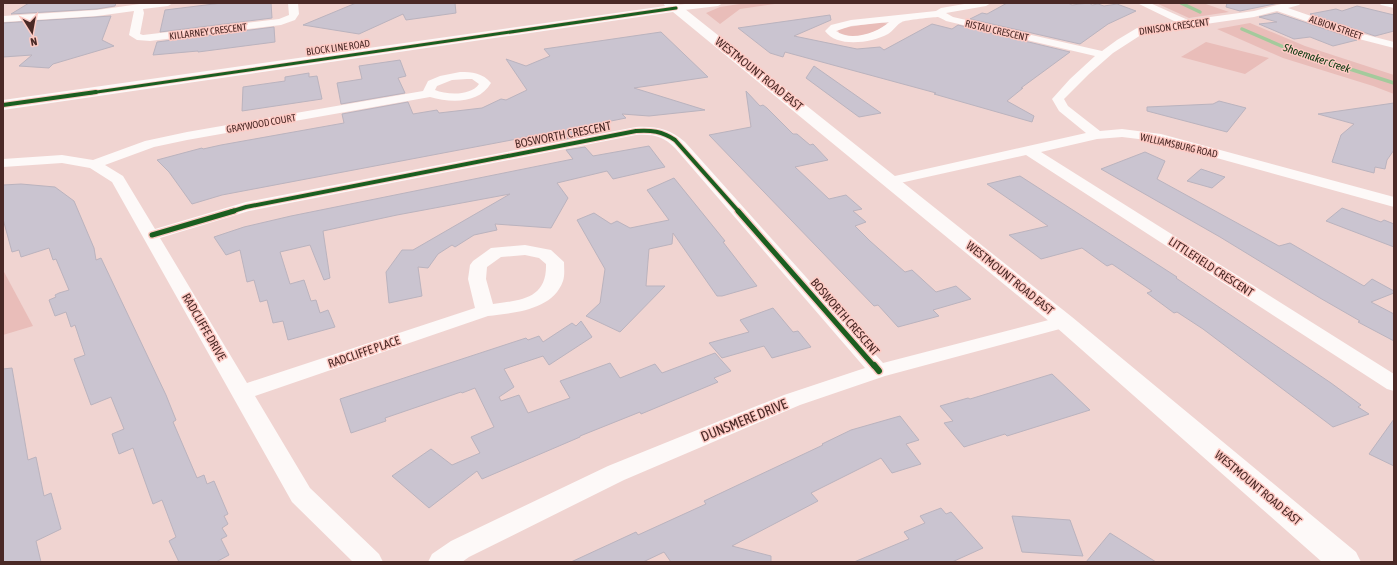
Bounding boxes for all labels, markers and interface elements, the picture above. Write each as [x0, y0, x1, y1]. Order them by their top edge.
north arrow [12, 12, 52, 52]
street label: ALBION STREET [1308, 13, 1365, 42]
street label: DINISON CRESCENT [1138, 16, 1211, 37]
street label: RISTAU CRESCENT [964, 18, 1030, 43]
street label: KILLARNEY CRESCENT [169, 21, 248, 42]
street label: WESTMOUNT ROAD EAST [712, 34, 806, 114]
text: N [30, 35, 38, 48]
street label: BLOCK LINE ROAD [306, 38, 371, 57]
water label: Shoemaker Creek [1281, 41, 1352, 75]
street label: GRAYWOOD COURT [225, 112, 297, 135]
street label: BOSWORTH CRESCENT [514, 119, 613, 151]
street label: WILLIAMSBURG ROAD [1139, 131, 1219, 160]
street label: LITTLEFIELD CRESCENT [1166, 234, 1257, 300]
street label: WESTMOUNT ROAD EAST [963, 238, 1057, 318]
street label: BOSWORTH CRESCENT [808, 276, 883, 359]
street label: RADCLIFFE DRIVE [179, 291, 229, 363]
street label: RADCLIFFE PLACE [326, 333, 402, 371]
street label: DUNSMERE DRIVE [698, 395, 790, 445]
street label: WESTMOUNT ROAD EAST [1212, 448, 1305, 529]

